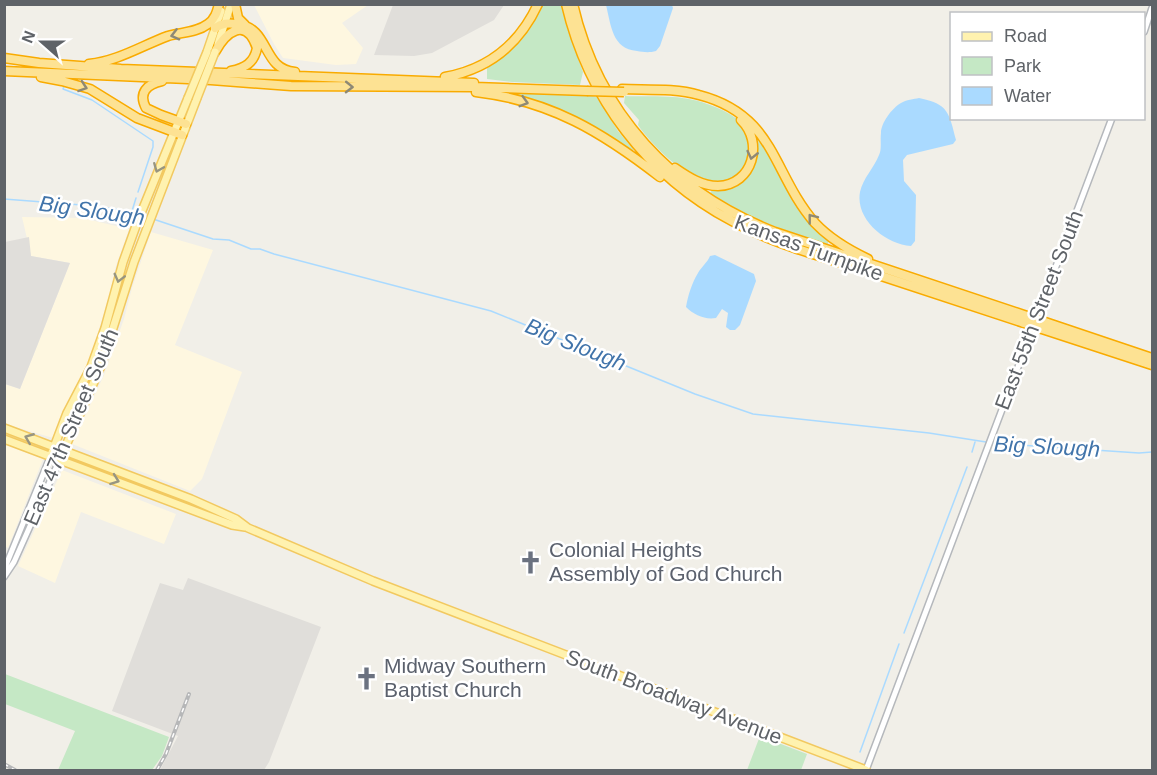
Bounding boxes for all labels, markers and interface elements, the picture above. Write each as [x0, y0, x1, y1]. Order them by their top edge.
north arrow [12, 12, 72, 72]
legend [950, 12, 1145, 120]
text: Road [1004, 26, 1047, 46]
text: N [18, 28, 38, 45]
one-way arrow [170, 28, 180, 41]
text: Park [1004, 56, 1042, 76]
one-way arrow [77, 79, 87, 92]
one-way arrow [345, 81, 354, 93]
text: Water [1004, 86, 1051, 106]
one-way arrow [518, 95, 529, 107]
one-way arrow [746, 150, 759, 160]
one-way arrow [153, 162, 166, 173]
water label: Big Slough [37, 191, 146, 230]
street label: East 55th Street South [990, 207, 1087, 413]
street label: Kansas Turnpike [732, 210, 887, 285]
one-way arrow [809, 214, 820, 225]
one-way arrow [113, 273, 126, 283]
water label: Big Slough [522, 313, 630, 376]
street label: East 47th Street South [19, 325, 122, 529]
water label: Big Slough [993, 431, 1101, 462]
one-way arrow [25, 432, 35, 445]
one-way arrow [109, 472, 120, 485]
place label: Colonial Heights Assembly of God Church [549, 538, 782, 585]
church icon: Colonial Heights Assembly of God Church [518, 549, 544, 575]
street label: South Broadway Avenue [563, 645, 785, 748]
place label: Midway Southern Baptist Church [384, 654, 546, 701]
church icon: Midway Southern Baptist Church [353, 665, 379, 691]

